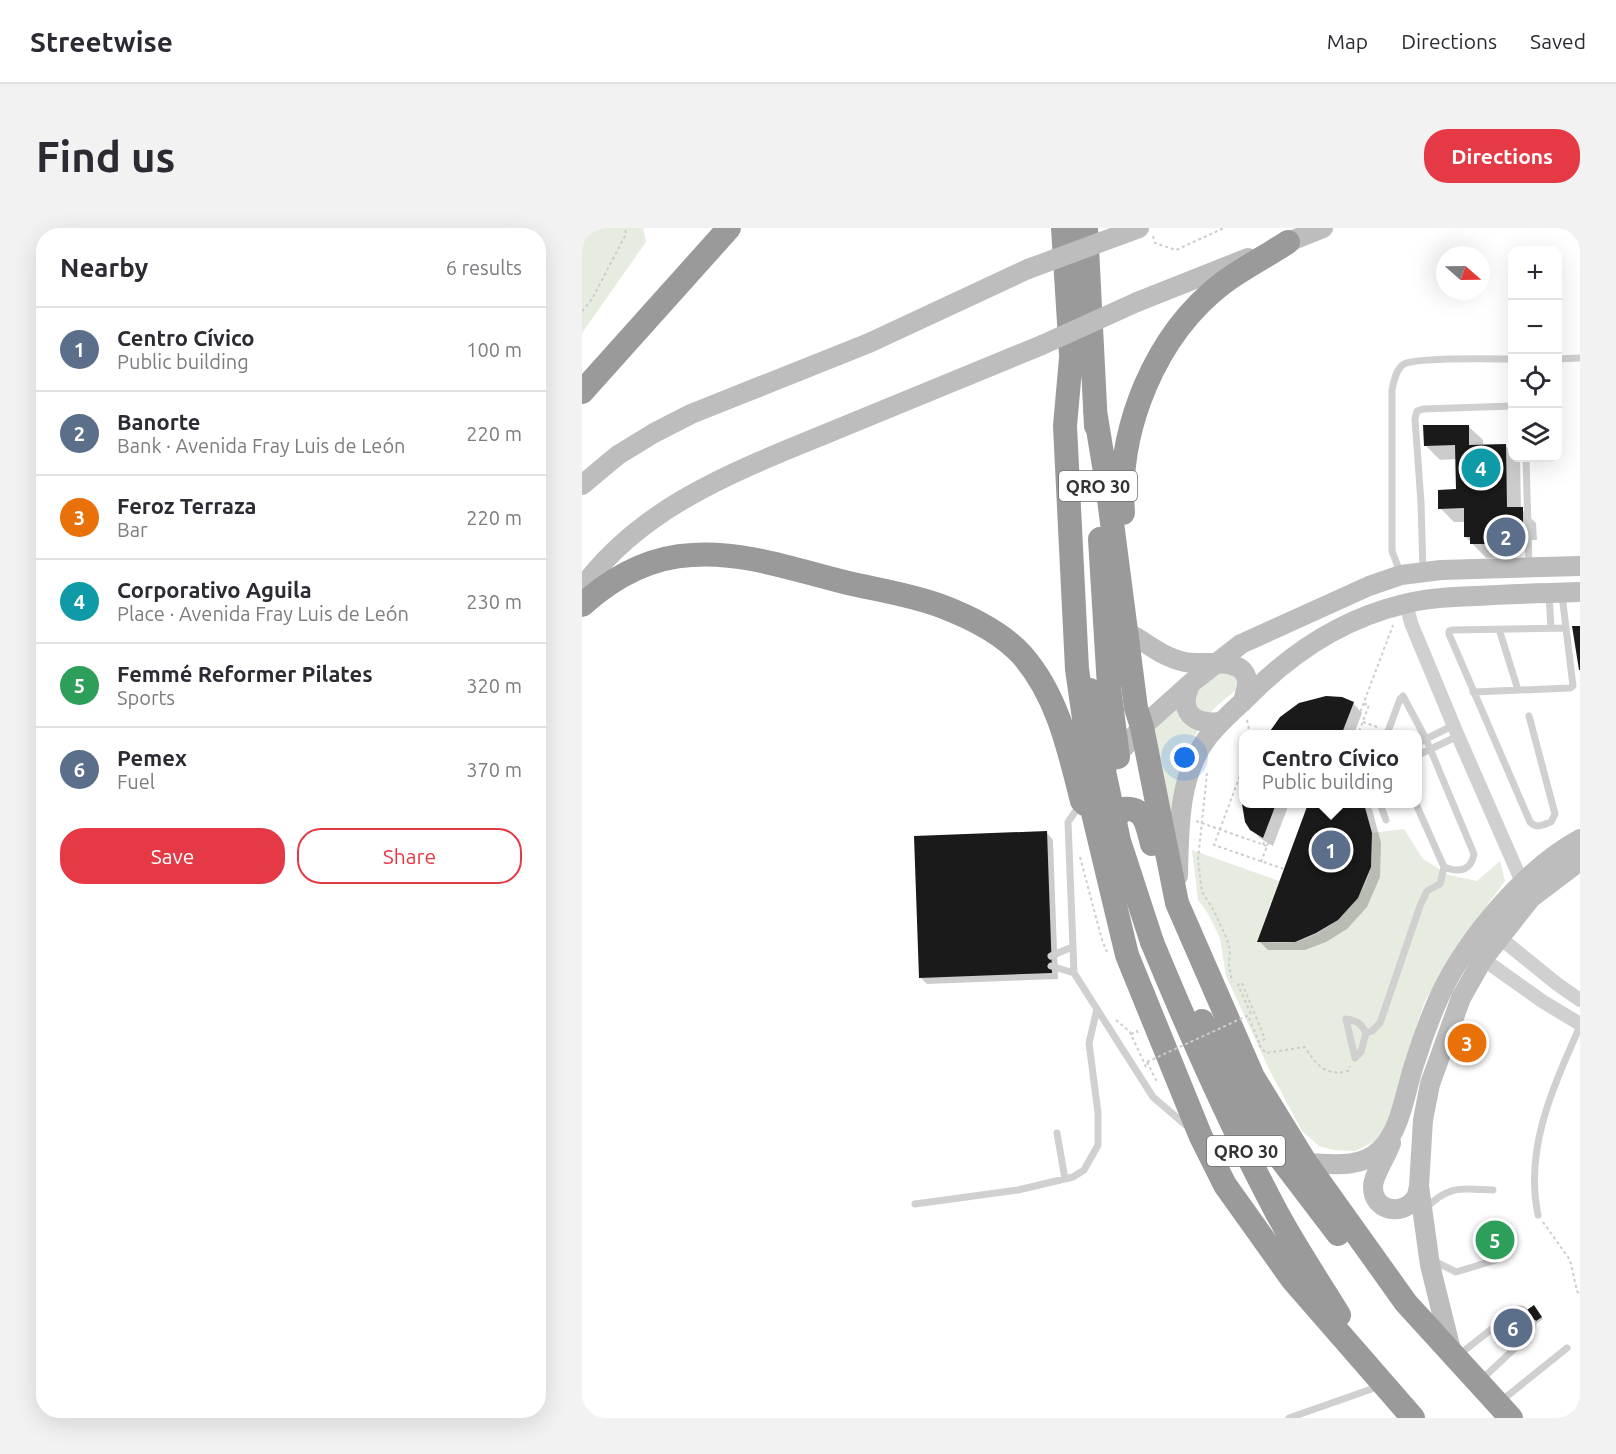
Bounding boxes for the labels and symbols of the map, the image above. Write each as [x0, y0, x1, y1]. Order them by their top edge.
north arrow [1436, 246, 1490, 300]
pin: 4 [1462, 446, 1500, 490]
road number: QRO 30 [1059, 471, 1137, 501]
pin: 2 [1486, 514, 1526, 560]
your location [1170, 743, 1199, 772]
pin: 1 [1312, 828, 1350, 872]
pin: 3 [1448, 1020, 1486, 1066]
road number: QRO 30 [1207, 1136, 1285, 1166]
pin: 5 [1476, 1218, 1514, 1262]
pin: 6 [1494, 1306, 1532, 1350]

